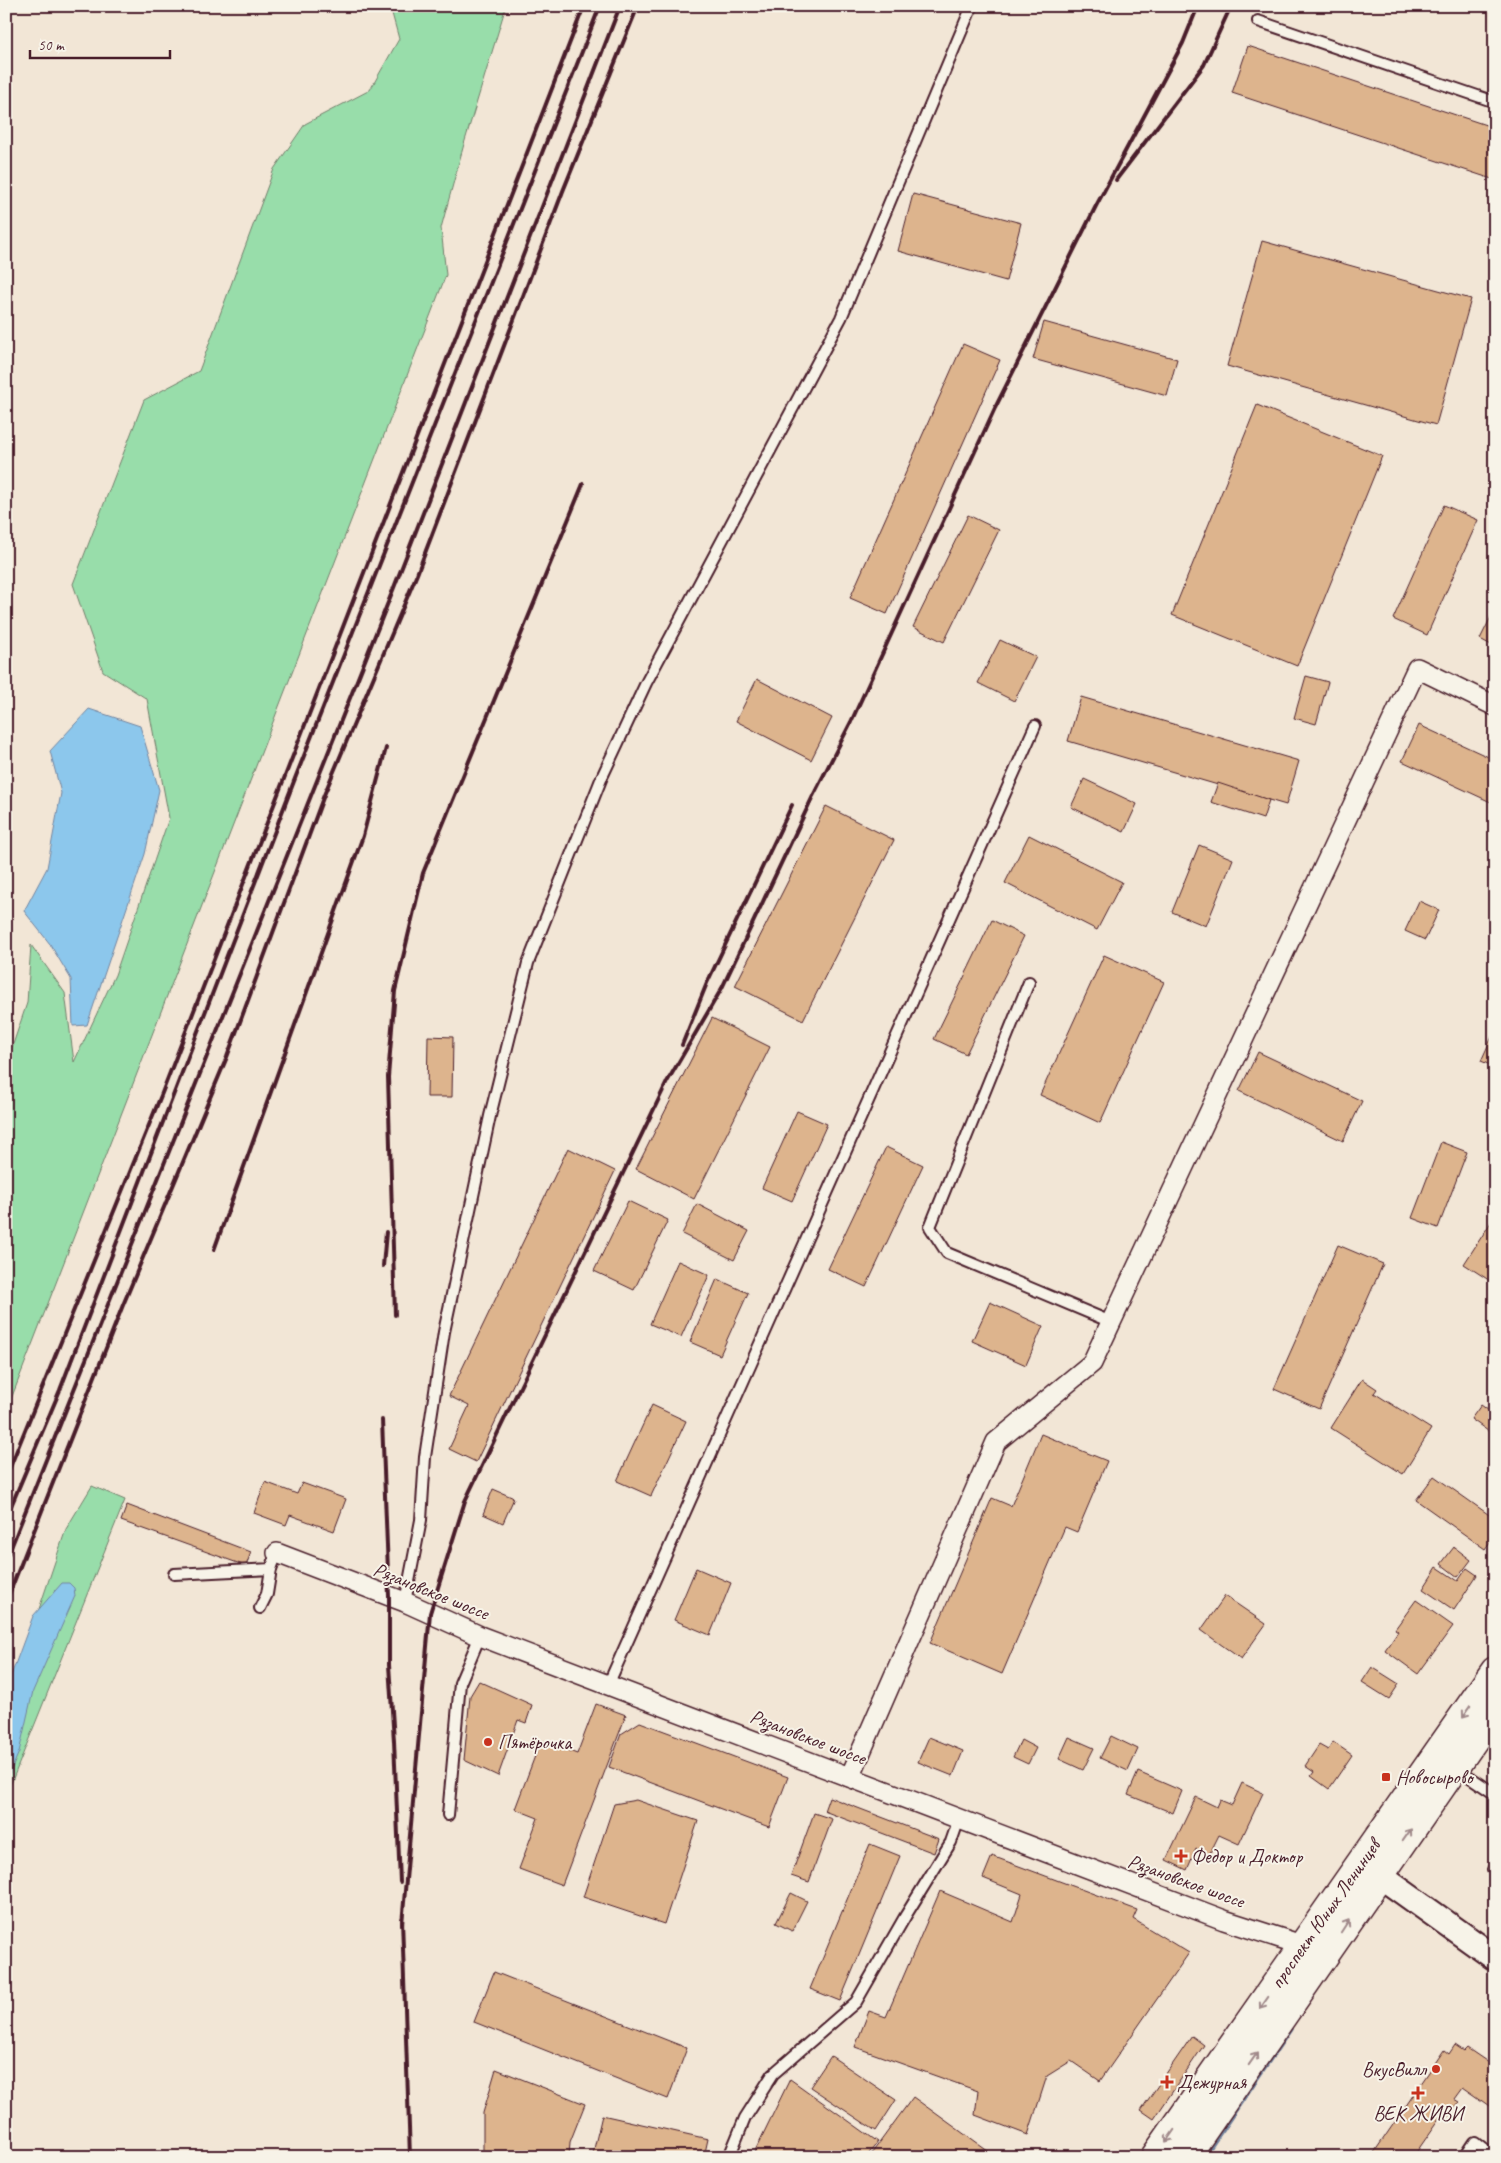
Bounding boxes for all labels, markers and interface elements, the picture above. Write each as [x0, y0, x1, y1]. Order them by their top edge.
scale bar [30, 28, 170, 60]
text: 50 m [38, 36, 65, 55]
street label: Рязановское шоссе [369, 1557, 494, 1627]
street label: Рязановское шоссе [746, 1703, 871, 1772]
one-way arrow [1462, 1704, 1472, 1718]
place label: Пятёрочка [498, 1730, 573, 1755]
marker: Пятёрочка [482, 1736, 494, 1748]
place label: Новосырово [1396, 1765, 1474, 1790]
marker: Новосырово [1380, 1771, 1392, 1783]
one-way arrow [1402, 1828, 1412, 1842]
street label: проспект Юных Ленинцев [1264, 1832, 1388, 1993]
place label: Федор и Доктор [1191, 1844, 1304, 1869]
street label: Рязановское шоссе [1124, 1848, 1249, 1915]
marker: Федор и Доктор [1175, 1850, 1187, 1862]
one-way arrow [1341, 1919, 1351, 1933]
one-way arrow [1259, 1996, 1269, 2010]
one-way arrow [1248, 2053, 1258, 2067]
place label: ВкусВилл [1362, 2057, 1428, 2082]
marker: ВкусВилл [1430, 2063, 1442, 2075]
place label: Дежурная [1177, 2070, 1247, 2095]
marker: Дежурная [1161, 2076, 1173, 2088]
marker: ВЕК ЖИВИ [1412, 2087, 1424, 2099]
place label: ВЕК ЖИВИ [1373, 2101, 1466, 2126]
one-way arrow [1165, 2129, 1175, 2143]

